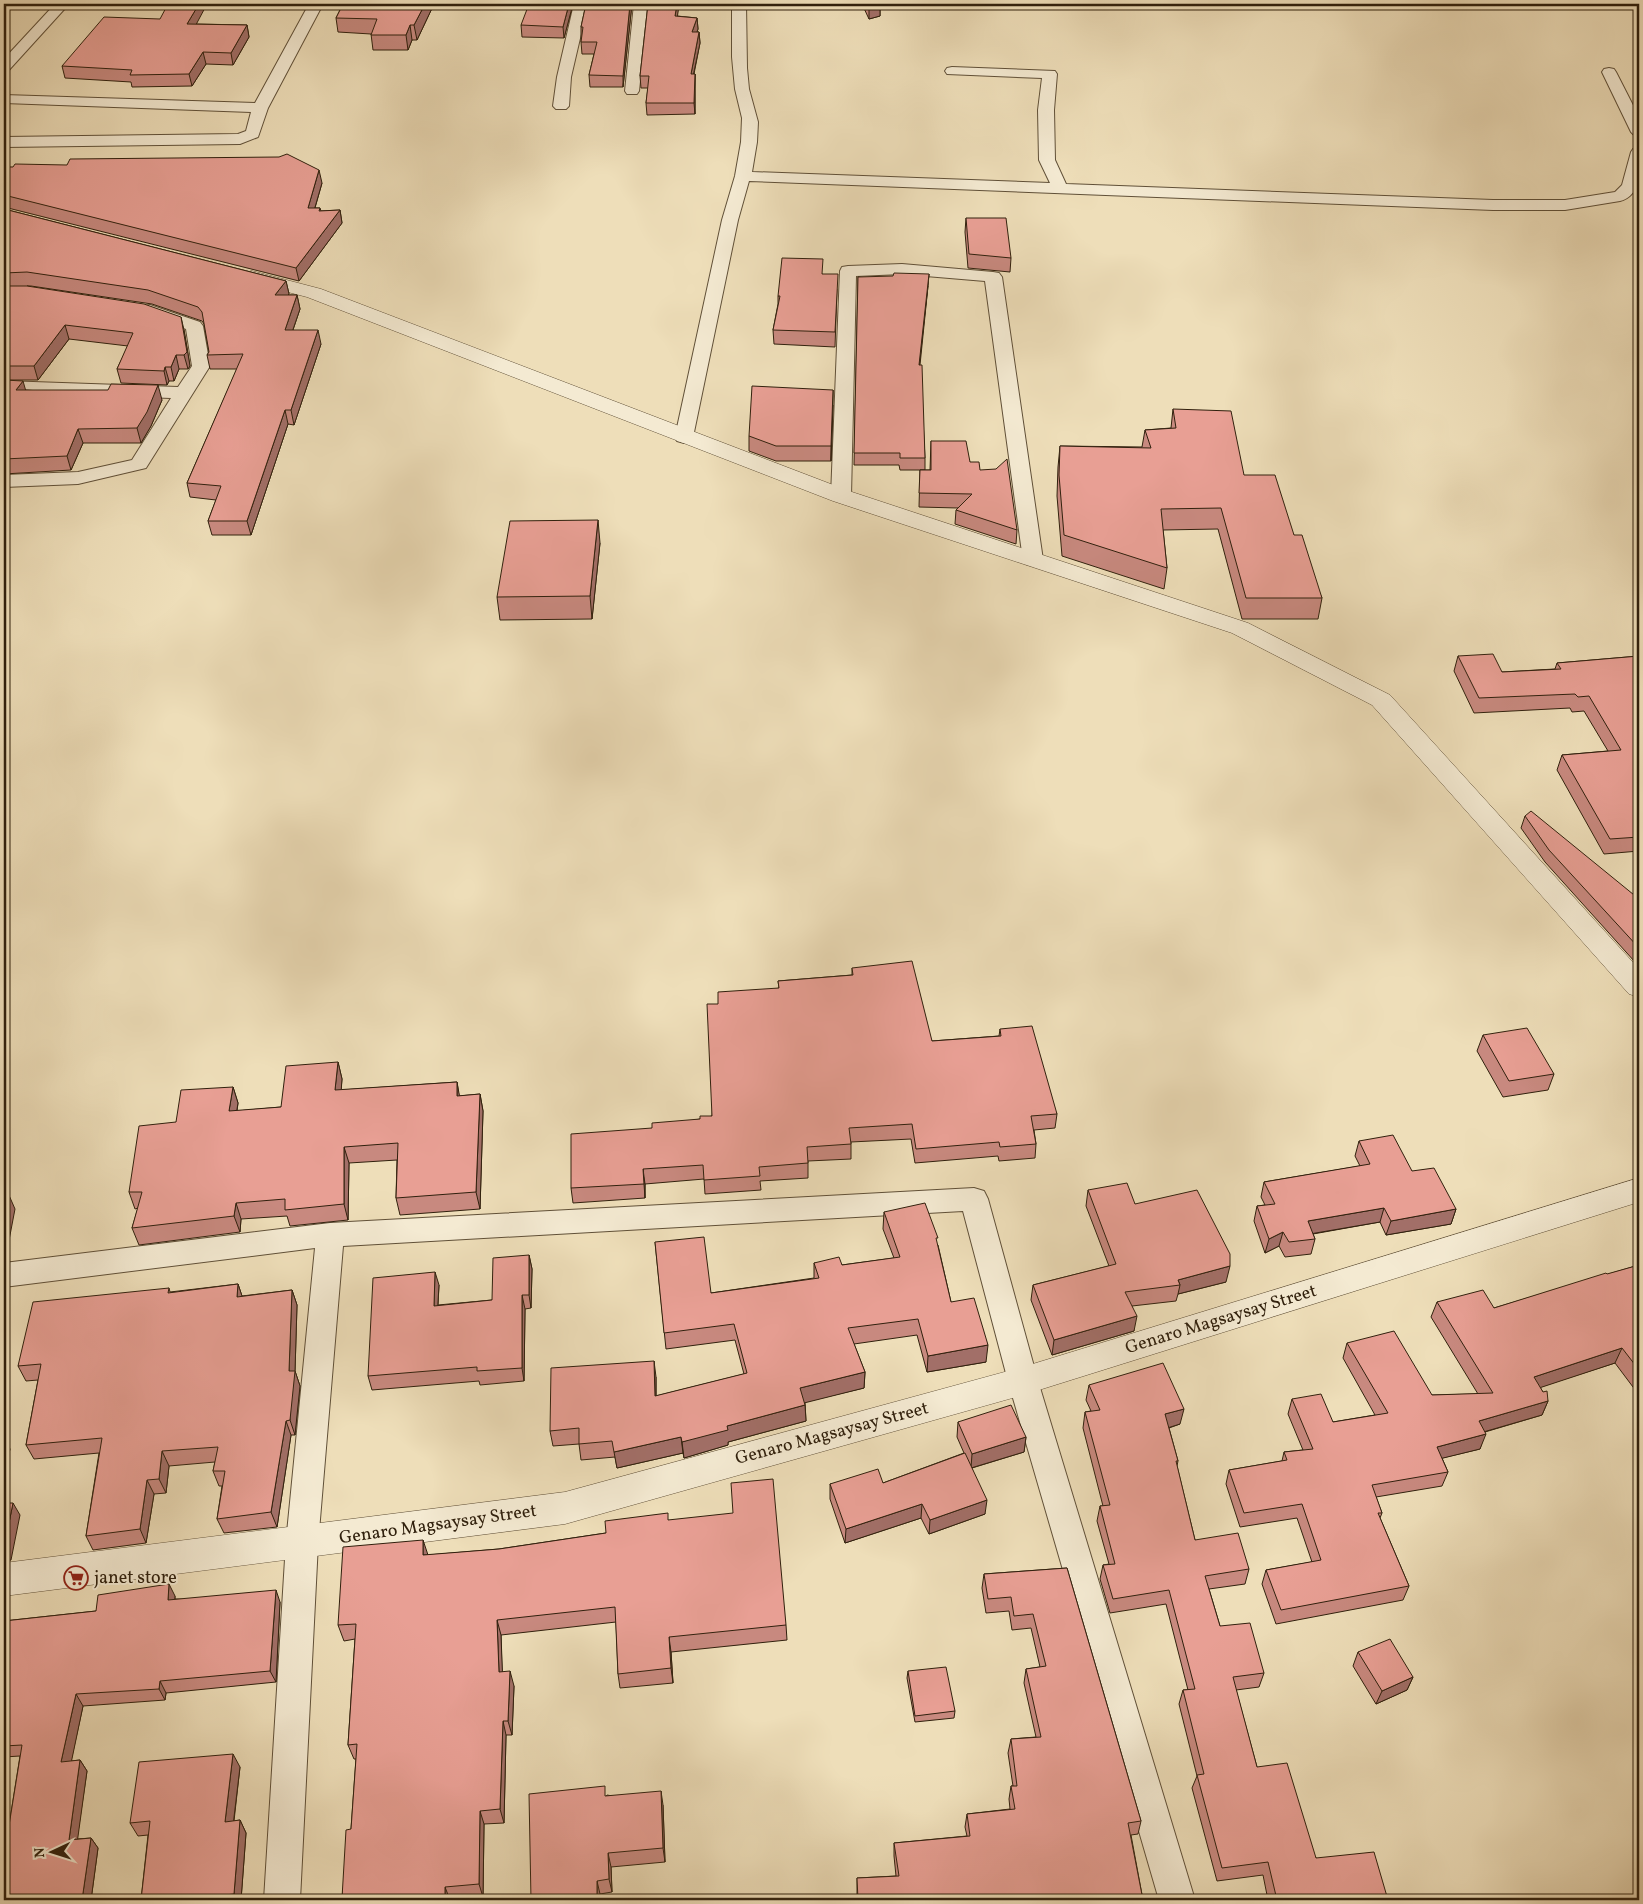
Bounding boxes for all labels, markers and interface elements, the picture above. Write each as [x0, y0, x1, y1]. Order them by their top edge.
street label: Genaro Magsaysay Street [1122, 1279, 1320, 1361]
street label: Genaro Magsaysay Street [733, 1396, 931, 1472]
street label: Genaro Magsaysay Street [338, 1499, 538, 1551]
supermarket icon: janet store [63, 1565, 89, 1591]
place label: janet store [94, 1566, 177, 1591]
north arrow [28, 1826, 78, 1876]
text: N [31, 1847, 50, 1859]

